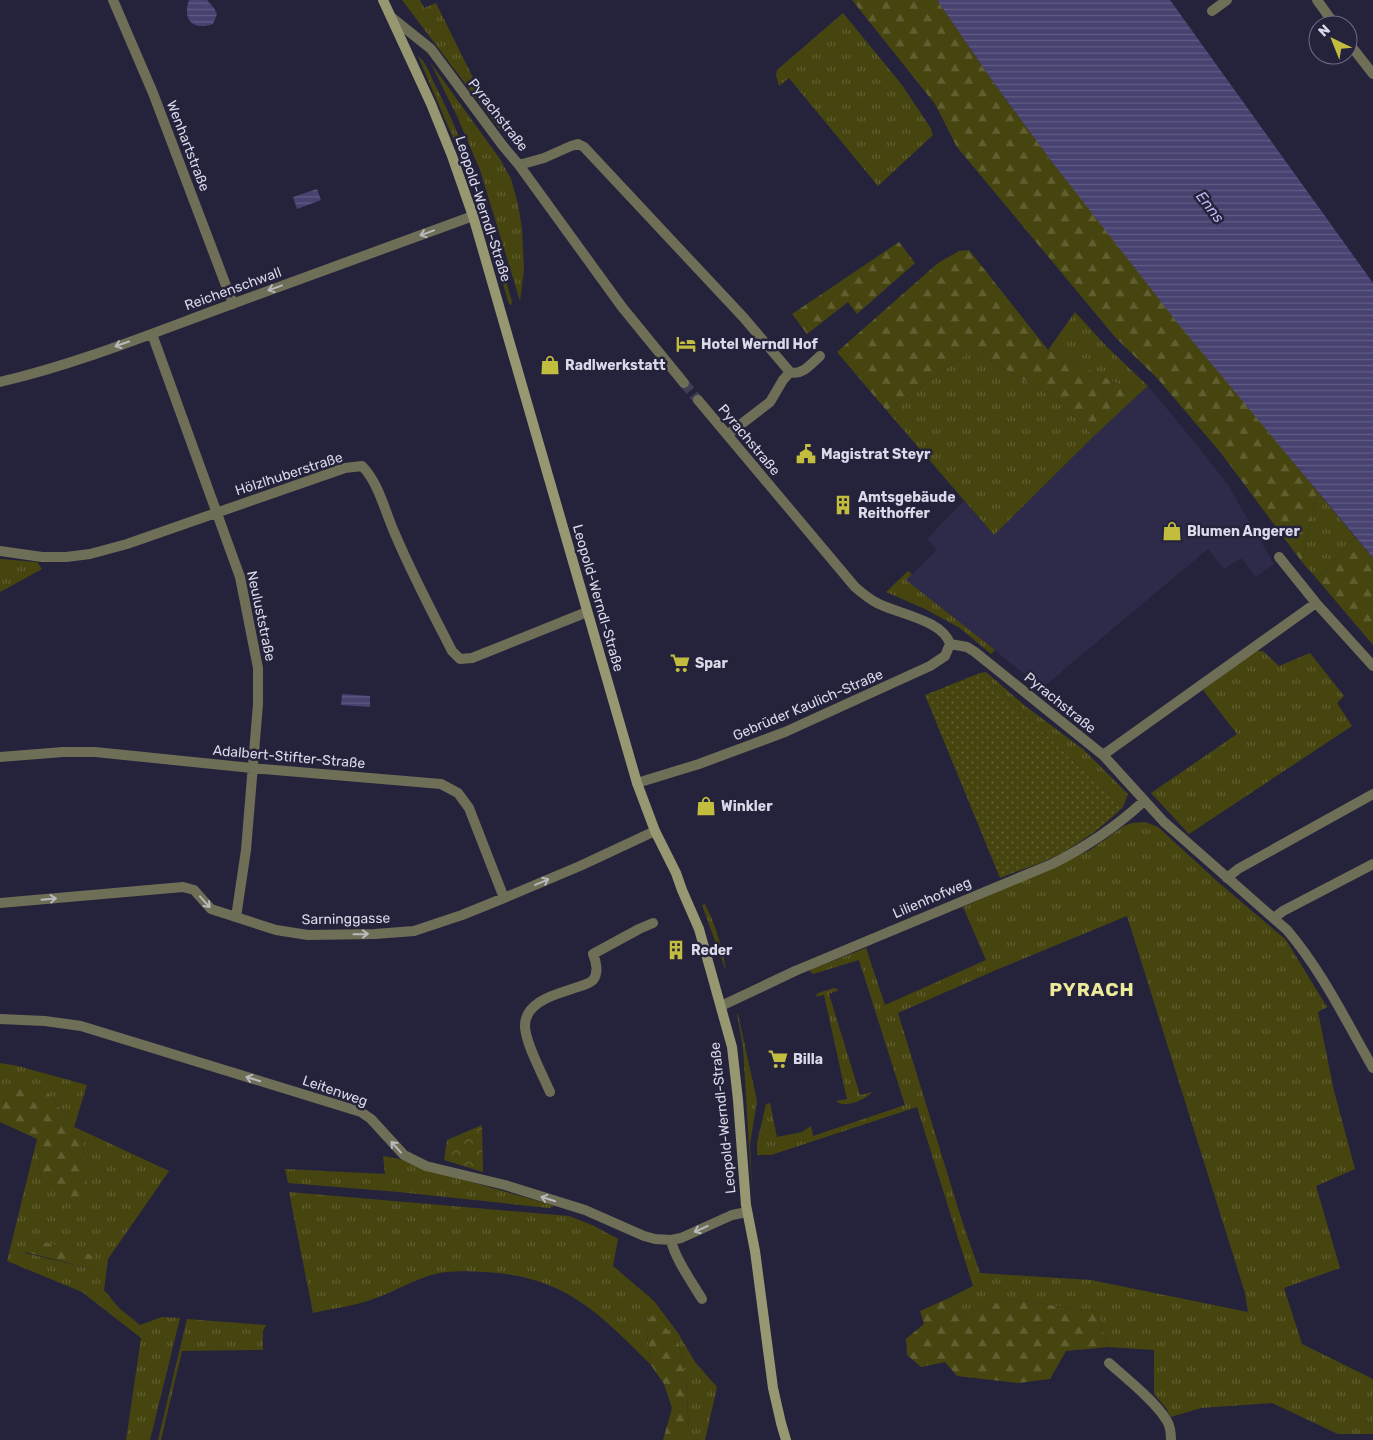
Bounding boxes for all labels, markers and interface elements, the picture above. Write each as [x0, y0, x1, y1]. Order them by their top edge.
north arrow [1308, 15, 1358, 65]
text: N [1315, 21, 1334, 41]
street label: Pyrachstraße [464, 75, 532, 155]
street label: Wenhartstraße [163, 98, 213, 194]
street label: Leopold-Werndl-Straße [451, 134, 515, 284]
water label: Enns [1192, 188, 1228, 227]
one-way arrow [420, 229, 436, 238]
street label: Reichenschwall [182, 264, 284, 314]
one-way arrow [268, 284, 283, 293]
hotel icon: Hotel Werndl Hof [675, 333, 697, 355]
place label: Hotel Werndl Hof [701, 336, 818, 353]
one-way arrow [115, 340, 130, 349]
shop icon: Radlwerkstatt [539, 354, 561, 376]
place label: Radlwerkstatt [565, 357, 666, 374]
street label: Pyrachstraße [714, 401, 784, 479]
public building icon: Magistrat Steyr [795, 443, 817, 465]
place label: Magistrat Steyr [821, 446, 931, 463]
street label: Hölzlhuberstraße [233, 449, 345, 499]
place label: Amtsgebäude Reithoffer [858, 489, 955, 522]
building icon: Amtsgebäude Reithoffer [832, 494, 854, 516]
shop icon: Blumen Angerer [1161, 520, 1183, 542]
street label: Leopold-Werndl-Straße [569, 522, 627, 674]
place label: Blumen Angerer [1187, 523, 1300, 540]
street label: Neuluststraße [243, 569, 279, 663]
supermarket icon: Spar [669, 652, 691, 674]
place label: Spar [695, 655, 728, 672]
street label: Gebrüder Kaulich-Straße [730, 666, 886, 744]
street label: Pyrachstraße [1021, 669, 1099, 737]
street label: Adalbert-Stifter-Straße [212, 742, 366, 772]
shop icon: Winkler [695, 795, 717, 817]
place label: Winkler [721, 798, 773, 815]
street label: Lilienhofweg [890, 874, 974, 922]
one-way arrow [534, 877, 549, 886]
one-way arrow [40, 894, 56, 904]
one-way arrow [199, 896, 211, 909]
street label: Sarninggasse [302, 910, 391, 928]
one-way arrow [352, 929, 368, 939]
building icon: Reder [665, 939, 687, 961]
place label: Reder [691, 942, 733, 959]
district label: PYRACH [1049, 978, 1135, 1001]
street label: Leopold-Werndl-Straße [707, 1041, 739, 1195]
supermarket icon: Billa [767, 1048, 789, 1070]
place label: Billa [793, 1051, 823, 1068]
street label: Leitenweg [300, 1072, 370, 1110]
one-way arrow [246, 1074, 262, 1084]
one-way arrow [391, 1141, 402, 1154]
one-way arrow [541, 1194, 557, 1203]
one-way arrow [694, 1224, 709, 1234]

